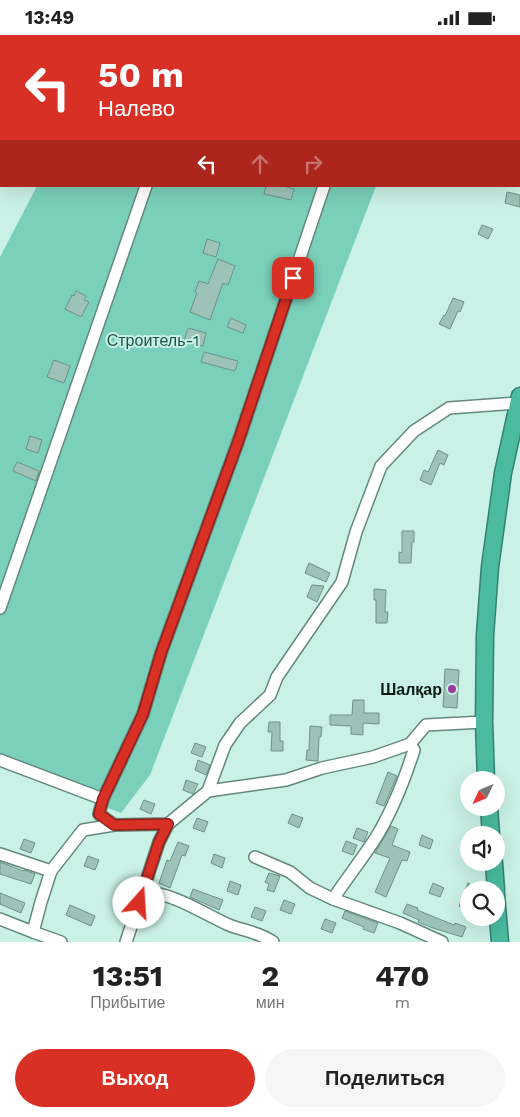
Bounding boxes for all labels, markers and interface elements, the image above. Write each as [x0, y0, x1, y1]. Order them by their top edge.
text: 13:49 [25, 6, 74, 29]
text: 50 m [98, 54, 184, 96]
icon: left [15, 55, 80, 120]
text: Налево [98, 96, 175, 121]
icon: left [193, 150, 221, 178]
icon: ahead [246, 150, 274, 178]
icon: right [299, 150, 327, 178]
pin [272, 257, 314, 299]
icon: arrive [279, 264, 307, 292]
park label: Строитель-1 [107, 331, 199, 350]
place label: Шалқар [380, 680, 442, 699]
marker: Шалқар [446, 683, 458, 695]
north arrow [460, 771, 505, 816]
map controls [460, 771, 505, 926]
button: sound [460, 826, 505, 871]
position arrow [112, 876, 164, 928]
button: search [460, 881, 505, 926]
text: 13:51 [93, 958, 163, 993]
text: 2 [261, 958, 279, 993]
text: 470 [375, 958, 430, 993]
text: Прибытие [90, 993, 166, 1012]
text: мин [256, 993, 285, 1012]
text: m [395, 993, 410, 1012]
button: Выход [15, 1049, 255, 1107]
button: Поделиться [265, 1049, 505, 1107]

